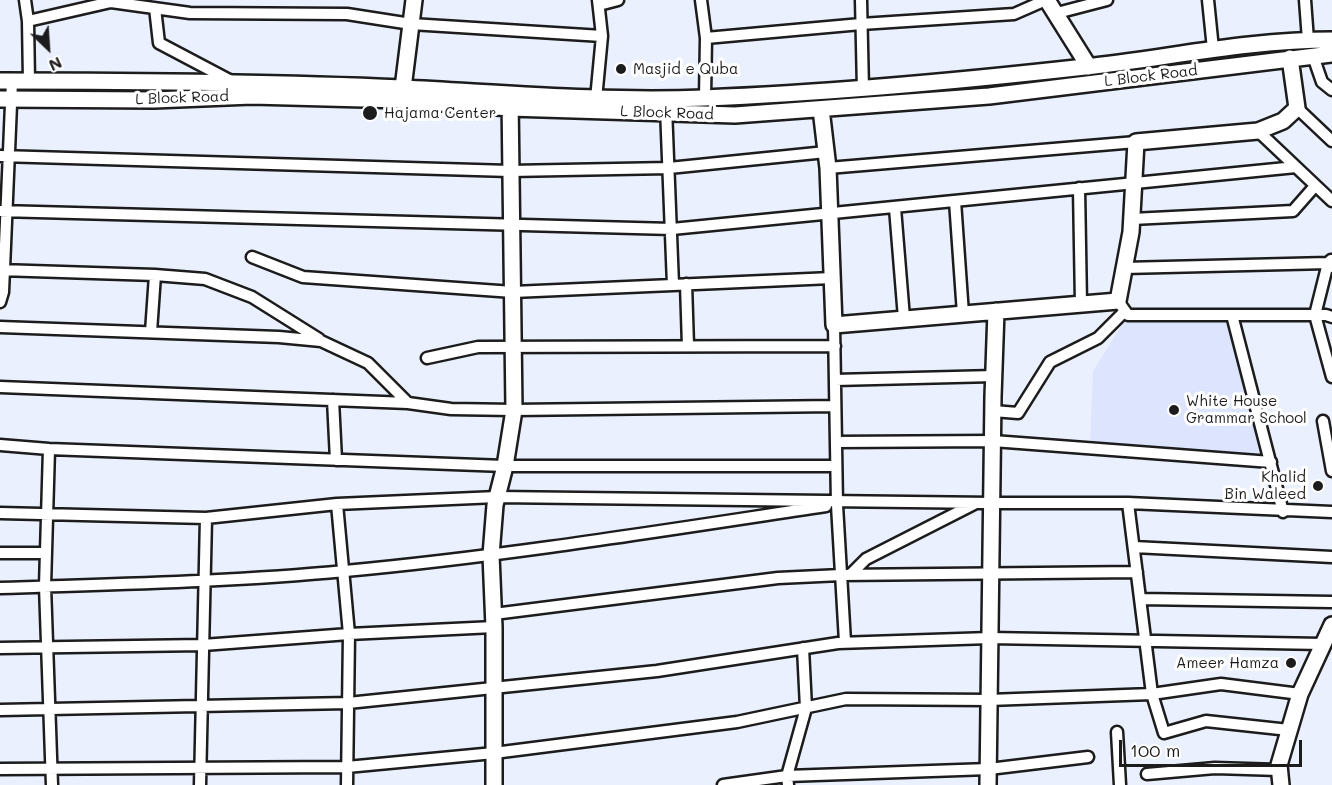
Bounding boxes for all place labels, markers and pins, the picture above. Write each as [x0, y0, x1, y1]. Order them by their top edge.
place label: Masjid e Quba [633, 60, 738, 78]
marker: Masjid e Quba [614, 62, 628, 76]
marker: Hajama Center [361, 104, 379, 122]
place label: Hajama Center [384, 104, 496, 122]
place label: White House Grammar School [1186, 392, 1307, 427]
marker: White House Grammar School [1167, 403, 1181, 417]
place label: Khalid Bin Waleed [1225, 468, 1306, 503]
marker: Khalid Bin Waleed [1311, 479, 1325, 493]
place label: Ameer Hamza [1176, 654, 1279, 672]
marker: Ameer Hamza [1284, 656, 1298, 670]

